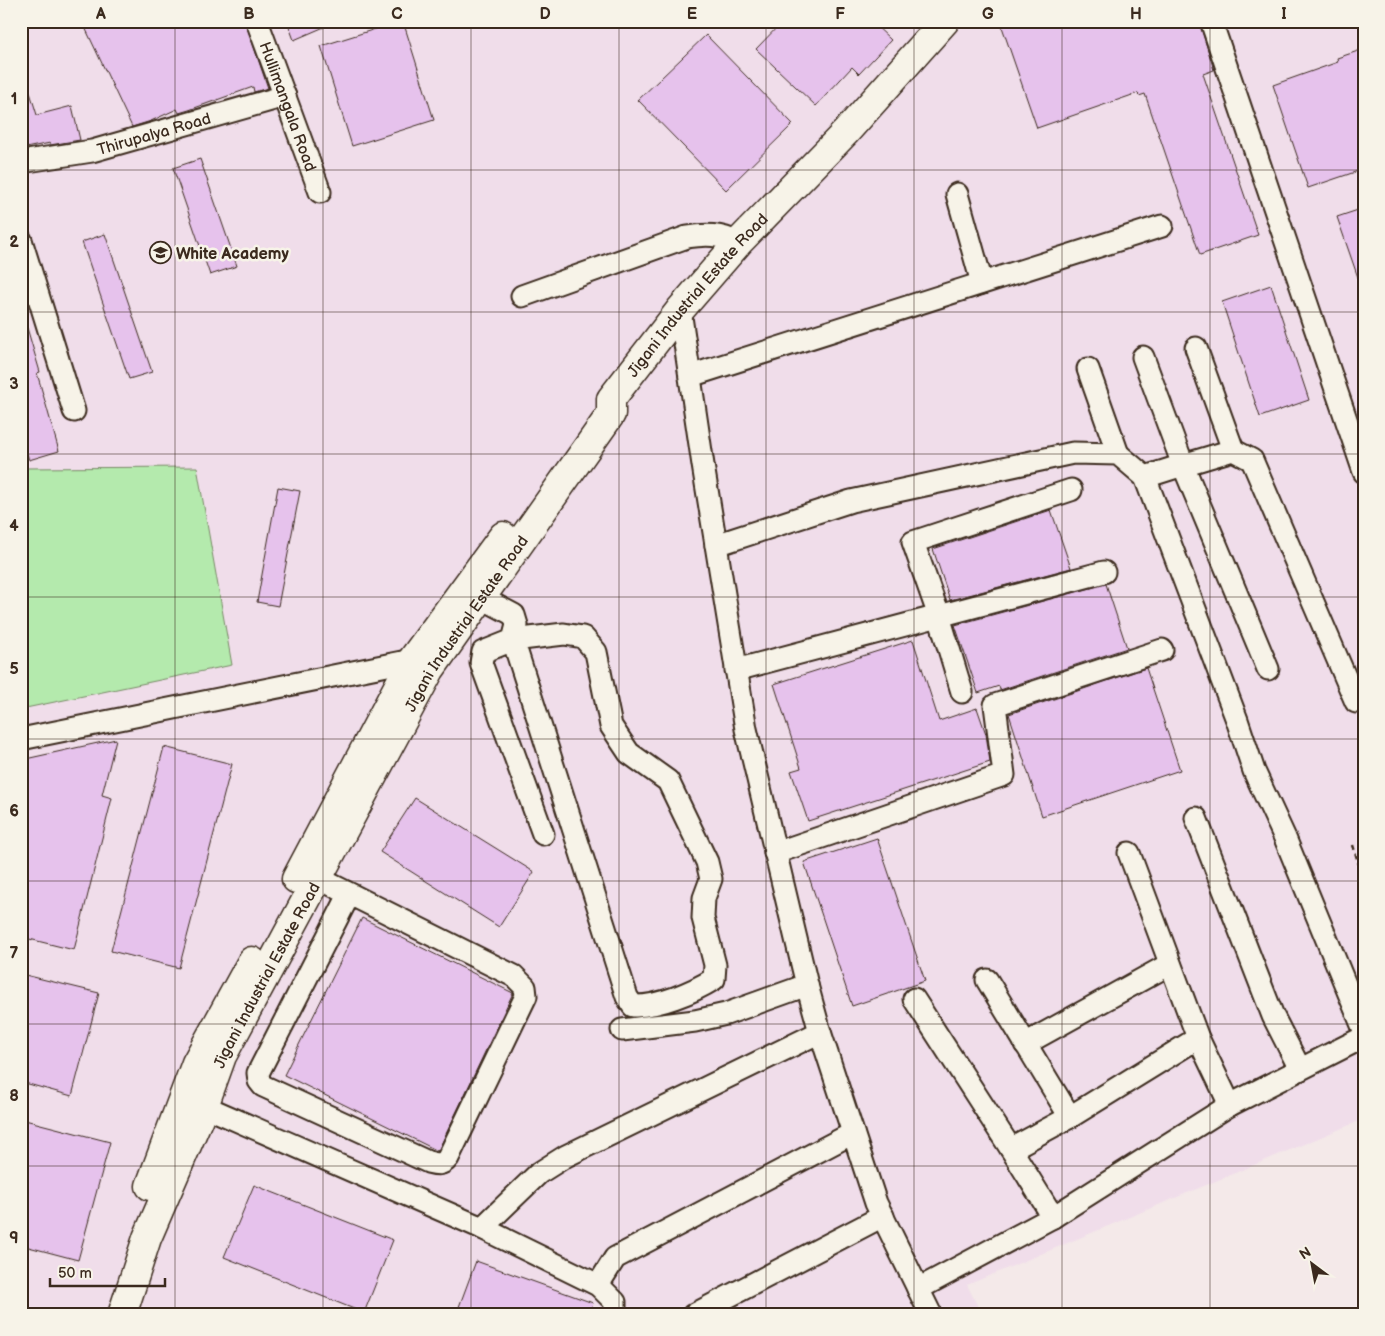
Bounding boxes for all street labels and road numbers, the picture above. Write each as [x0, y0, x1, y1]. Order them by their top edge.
street label: Hullimangala Road [254, 39, 320, 174]
street label: Thirupalya Road [95, 110, 213, 160]
street label: Jigani Industrial Estate Road [624, 210, 772, 381]
street label: Jigani Industrial Estate Road [401, 532, 533, 715]
street label: Jigani Industrial Estate Road [210, 879, 325, 1071]

